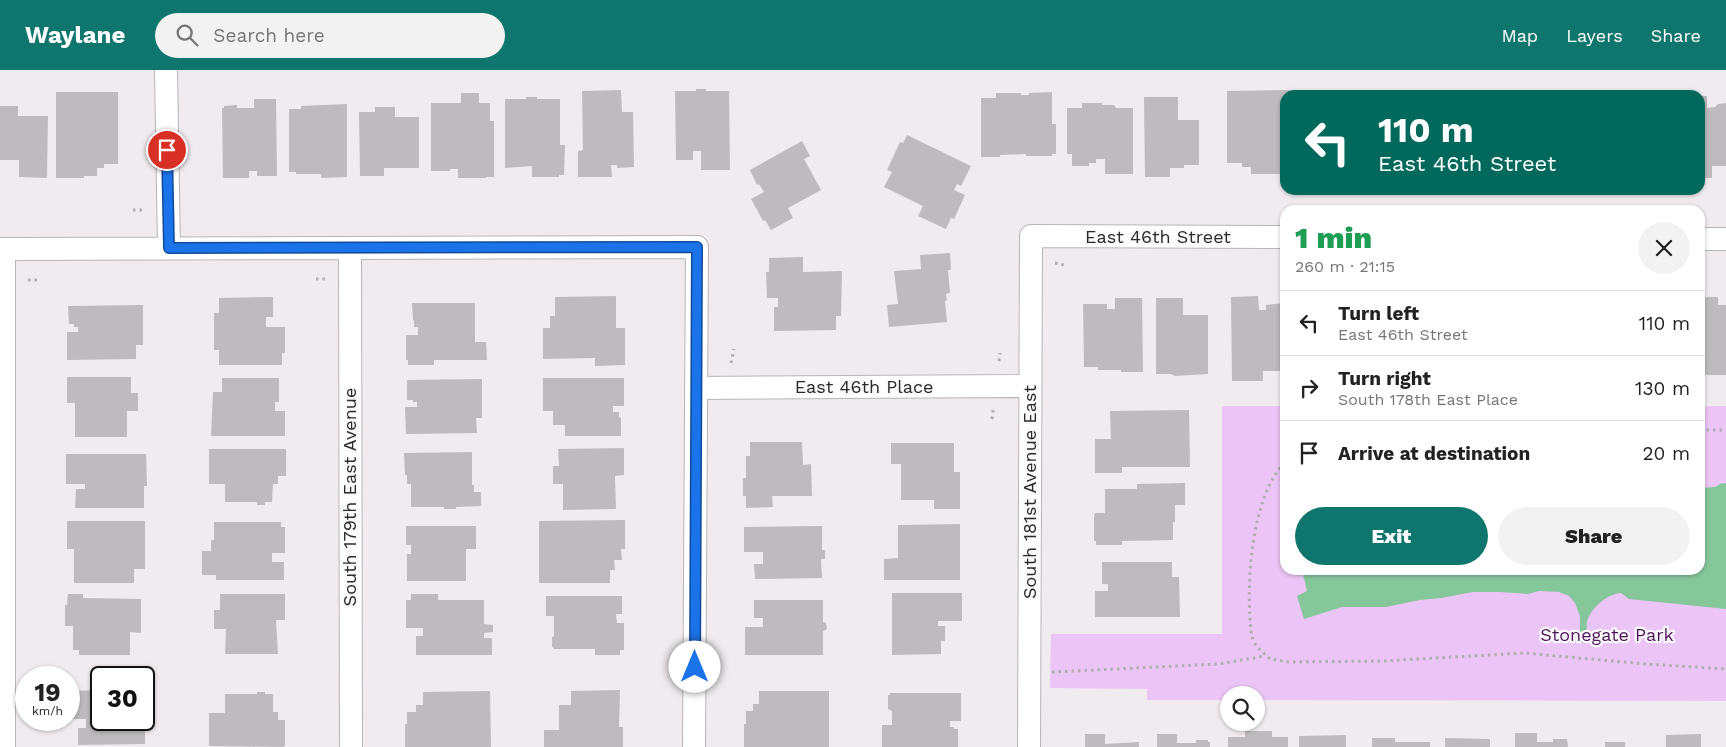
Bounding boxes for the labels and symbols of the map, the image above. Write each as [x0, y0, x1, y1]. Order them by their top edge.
pin [146, 129, 188, 171]
street label: East 46th Street [1085, 226, 1231, 247]
street label: East 46th Place [795, 376, 933, 397]
street label: South 181st Avenue East [1019, 385, 1040, 599]
street label: South 179th East Avenue [339, 388, 360, 606]
park label: Stonegate Park [1540, 624, 1674, 645]
position arrow [668, 640, 720, 692]
speed limit sign: 30 [90, 666, 155, 731]

